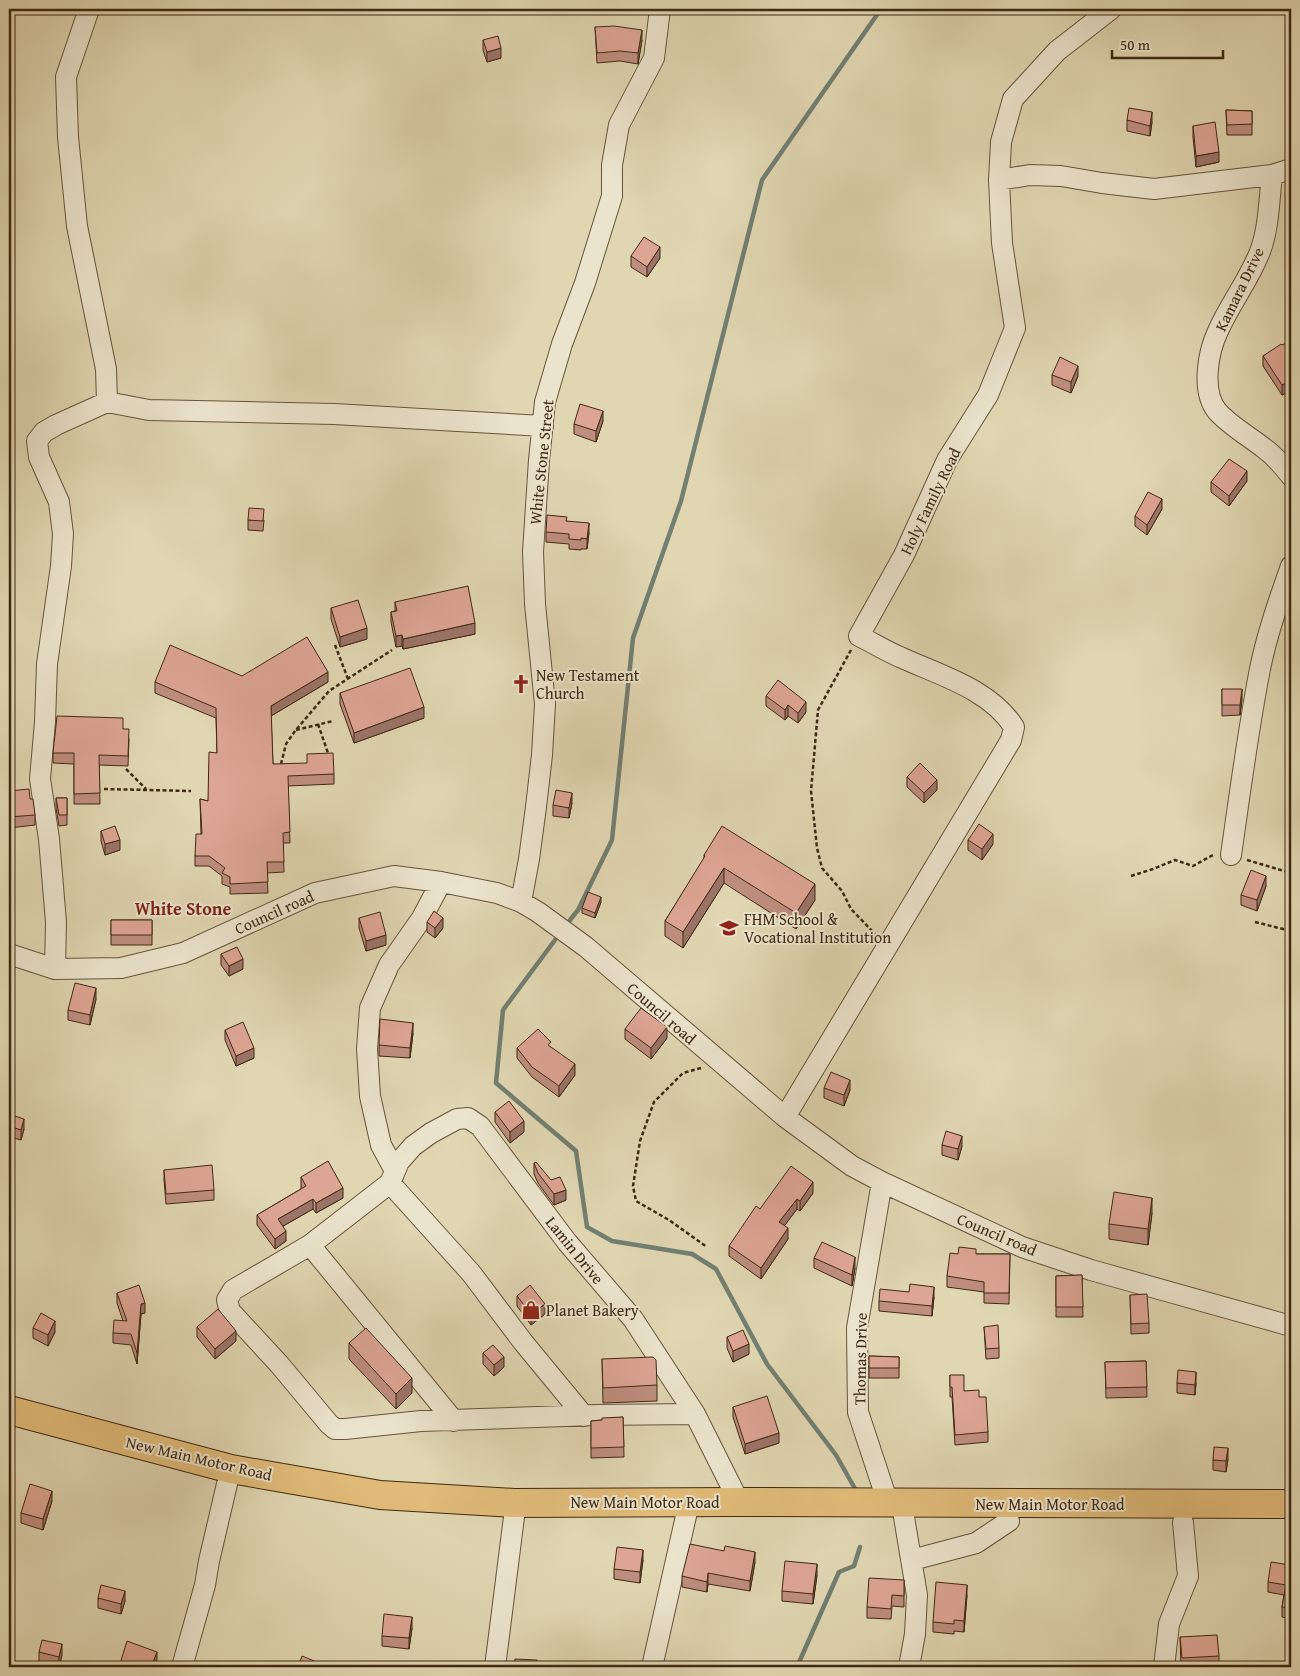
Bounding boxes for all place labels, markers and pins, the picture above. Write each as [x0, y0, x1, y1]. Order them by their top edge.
place label: New Testament Church [536, 663, 640, 705]
church icon: New Testament Church [510, 673, 532, 695]
place label: FHM School & Vocational Institution [744, 907, 891, 949]
school or university icon: FHM School & Vocational Institution [718, 917, 740, 939]
place label: Planet Bakery [546, 1298, 639, 1322]
shop icon: Planet Bakery [520, 1299, 542, 1321]

